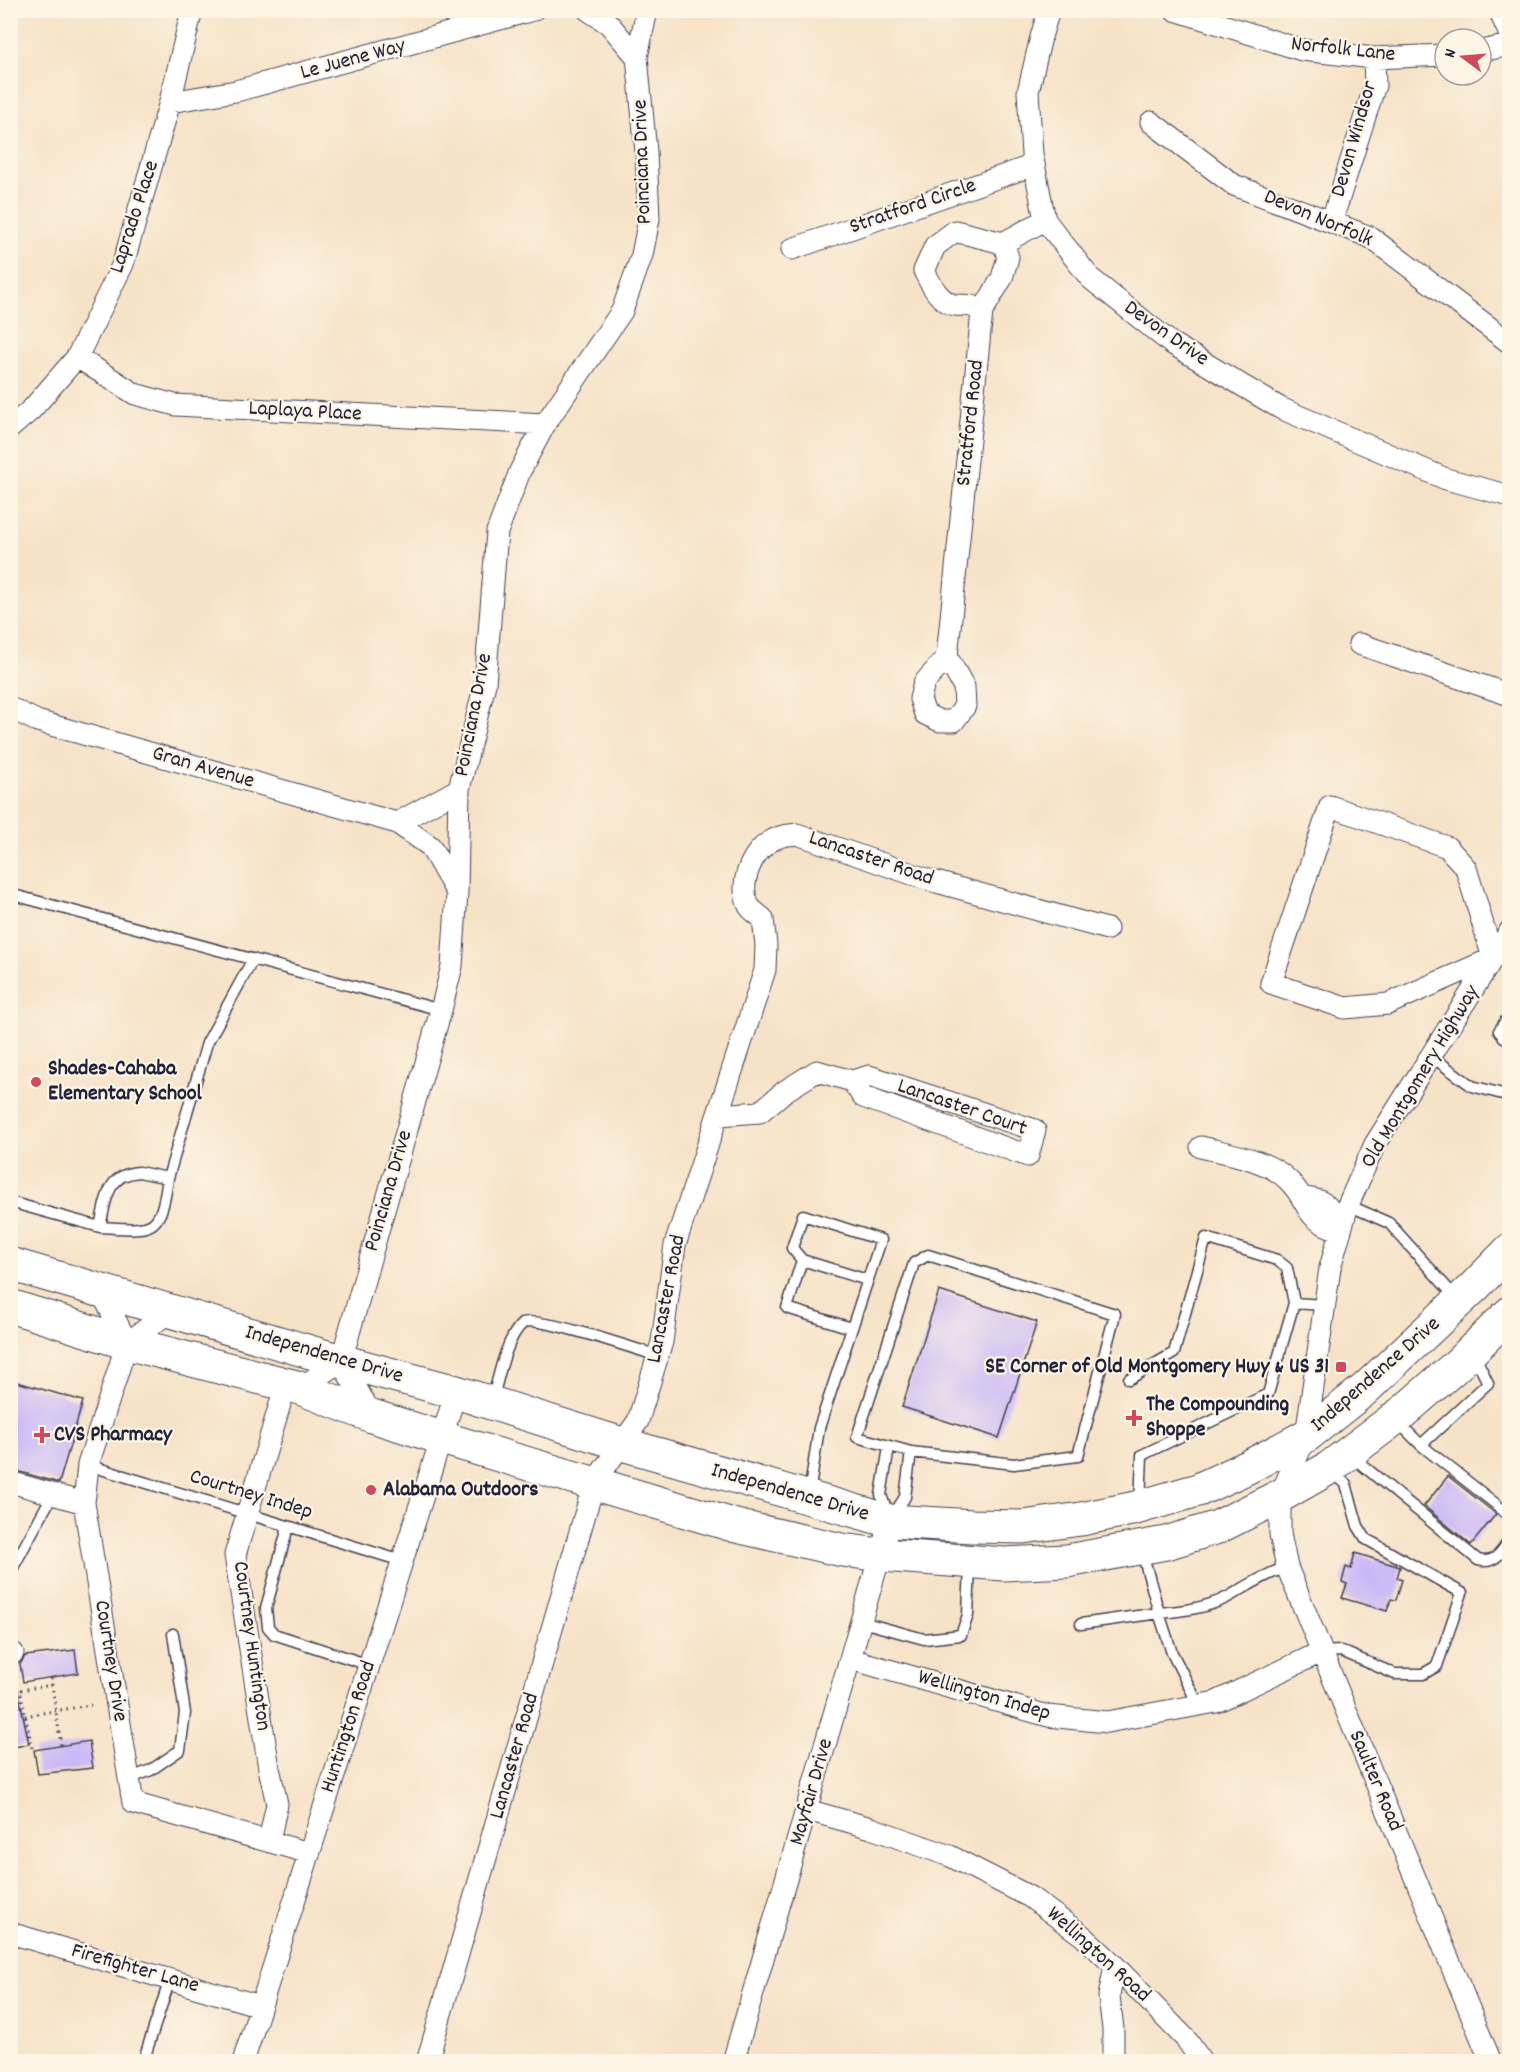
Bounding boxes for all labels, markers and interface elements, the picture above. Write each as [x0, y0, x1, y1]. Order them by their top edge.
north arrow [1433, 27, 1493, 87]
street label: Norfolk Lane [1289, 29, 1397, 71]
street label: Le Juene Way [297, 31, 410, 89]
text: N [1439, 46, 1463, 61]
street label: Devon Windsor [1324, 76, 1387, 201]
street label: Poinciana Drive [625, 99, 661, 225]
street label: Laprado Place [102, 156, 168, 278]
street label: Stratford Circle [845, 171, 981, 243]
street label: Devon Norfolk [1259, 182, 1377, 256]
street label: Devon Drive [1117, 293, 1215, 375]
street label: Stratford Road [949, 358, 993, 488]
street label: Laplaya Place [248, 394, 362, 430]
street label: Poinciana Drive [447, 651, 501, 779]
street label: Gran Avenue [148, 739, 258, 797]
street label: Lancaster Road [804, 823, 938, 895]
street label: Old Montgomery Highway [1354, 979, 1489, 1175]
place label: Shades-Cahaba Elementary School [48, 1054, 203, 1110]
street label: Lancaster Court [893, 1071, 1031, 1145]
marker: Shades-Cahaba Elementary School [29, 1075, 43, 1089]
street label: Poinciana Drive [357, 1127, 421, 1255]
street label: Lancaster Road [639, 1232, 695, 1366]
street label: Independence Drive [1304, 1310, 1448, 1440]
street label: Independence Drive [241, 1318, 407, 1392]
place label: SE Corner of Old Montgomery Hwy & US 31 [985, 1352, 1329, 1383]
marker: SE Corner of Old Montgomery Hwy & US 31 [1334, 1360, 1348, 1374]
place label: The Compounding Shoppe [1146, 1390, 1289, 1446]
marker: The Compounding Shoppe [1127, 1411, 1141, 1425]
place label: CVS Pharmacy [54, 1420, 173, 1451]
marker: CVS Pharmacy [35, 1428, 49, 1442]
street label: Independence Drive [707, 1456, 873, 1530]
street label: Courtney Indep [186, 1462, 316, 1528]
place label: Alabama Outdoors [383, 1475, 538, 1506]
marker: Alabama Outdoors [364, 1483, 378, 1497]
street label: Courtney Huntington [224, 1559, 278, 1733]
street label: Courtney Drive [85, 1598, 135, 1724]
street label: Huntington Road [313, 1657, 385, 1797]
street label: Wellington Indep [914, 1662, 1054, 1730]
street label: Lancaster Road [482, 1689, 548, 1823]
street label: Saulter Road [1340, 1726, 1410, 1836]
street label: Mayfair Drive [782, 1735, 842, 1849]
street label: Wellington Road [1039, 1900, 1157, 2010]
street label: Firefighter Lane [67, 1936, 203, 2002]

